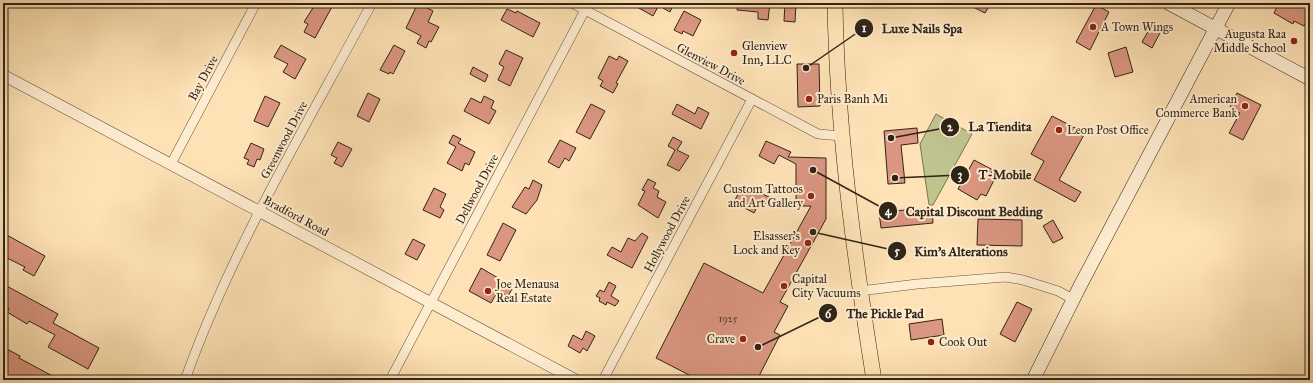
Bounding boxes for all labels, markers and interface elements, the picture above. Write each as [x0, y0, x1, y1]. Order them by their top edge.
callout: Luxe Nails Spa [854, 16, 971, 41]
place label: A Town Wings [1100, 20, 1173, 35]
text: 1 [862, 21, 867, 35]
text: Luxe Nails Spa [882, 21, 963, 37]
marker: A Town Wings [1088, 22, 1098, 32]
place label: Augusta Raa Middle School [1213, 27, 1287, 55]
marker: Augusta Raa Middle School [1289, 36, 1299, 46]
place label: Glenview Inn, LLC [742, 39, 792, 67]
street label: Glenview Drive [674, 40, 748, 88]
marker: Glenview Inn, LLC [729, 48, 739, 58]
street label: Bay Drive [185, 53, 221, 103]
place label: Paris Banh Mi [817, 92, 889, 106]
place label: American Commerce Bank [1155, 92, 1238, 120]
marker: Paris Banh Mi [804, 94, 814, 104]
street label: Greenwood Drive [258, 99, 310, 181]
marker: American Commerce Bank [1240, 101, 1250, 111]
callout: La Tiendita [940, 114, 1039, 139]
text: La Tiendita [969, 119, 1032, 135]
text: 2 [947, 120, 954, 134]
place label: Leon Post Office [1067, 123, 1149, 137]
marker: Leon Post Office [1054, 125, 1064, 135]
street label: Dellwood Drive [453, 152, 501, 226]
callout: T-Mobile [950, 162, 1039, 187]
text: T-Mobile [978, 167, 1032, 183]
text: 3 [958, 168, 963, 183]
place label: Custom Tattoos and Art Gallery [723, 182, 803, 210]
marker: Custom Tattoos and Art Gallery [806, 191, 816, 201]
street label: Bradford Road [261, 193, 331, 239]
street label: Hollywood Drive [641, 193, 693, 275]
callout: Capital Discount Bedding [878, 198, 1050, 223]
text: 4 [885, 204, 893, 219]
text: Capital Discount Bedding [906, 204, 1043, 220]
place label: Elsasser's Lock and Key [733, 229, 800, 257]
marker: Elsasser's Lock and Key [803, 238, 813, 248]
callout: Kim's Alterations [887, 239, 1016, 264]
text: 5 [894, 244, 900, 258]
text: Kim's Alterations [914, 244, 1008, 260]
place label: Capital City Vacuums [792, 272, 861, 300]
place label: Joe Menausa Real Estate [494, 277, 560, 305]
marker: Capital City Vacuums [779, 281, 789, 291]
marker: Joe Menausa Real Estate [483, 286, 493, 296]
callout: The Pickle Pad [818, 301, 932, 326]
text: The Pickle Pad [845, 306, 924, 322]
text: 6 [825, 307, 832, 321]
house number: 1925 [719, 313, 738, 325]
place label: Crave [707, 332, 735, 346]
marker: Crave [738, 334, 748, 344]
place label: Cook Out [939, 335, 988, 349]
marker: Cook Out [926, 337, 936, 347]

